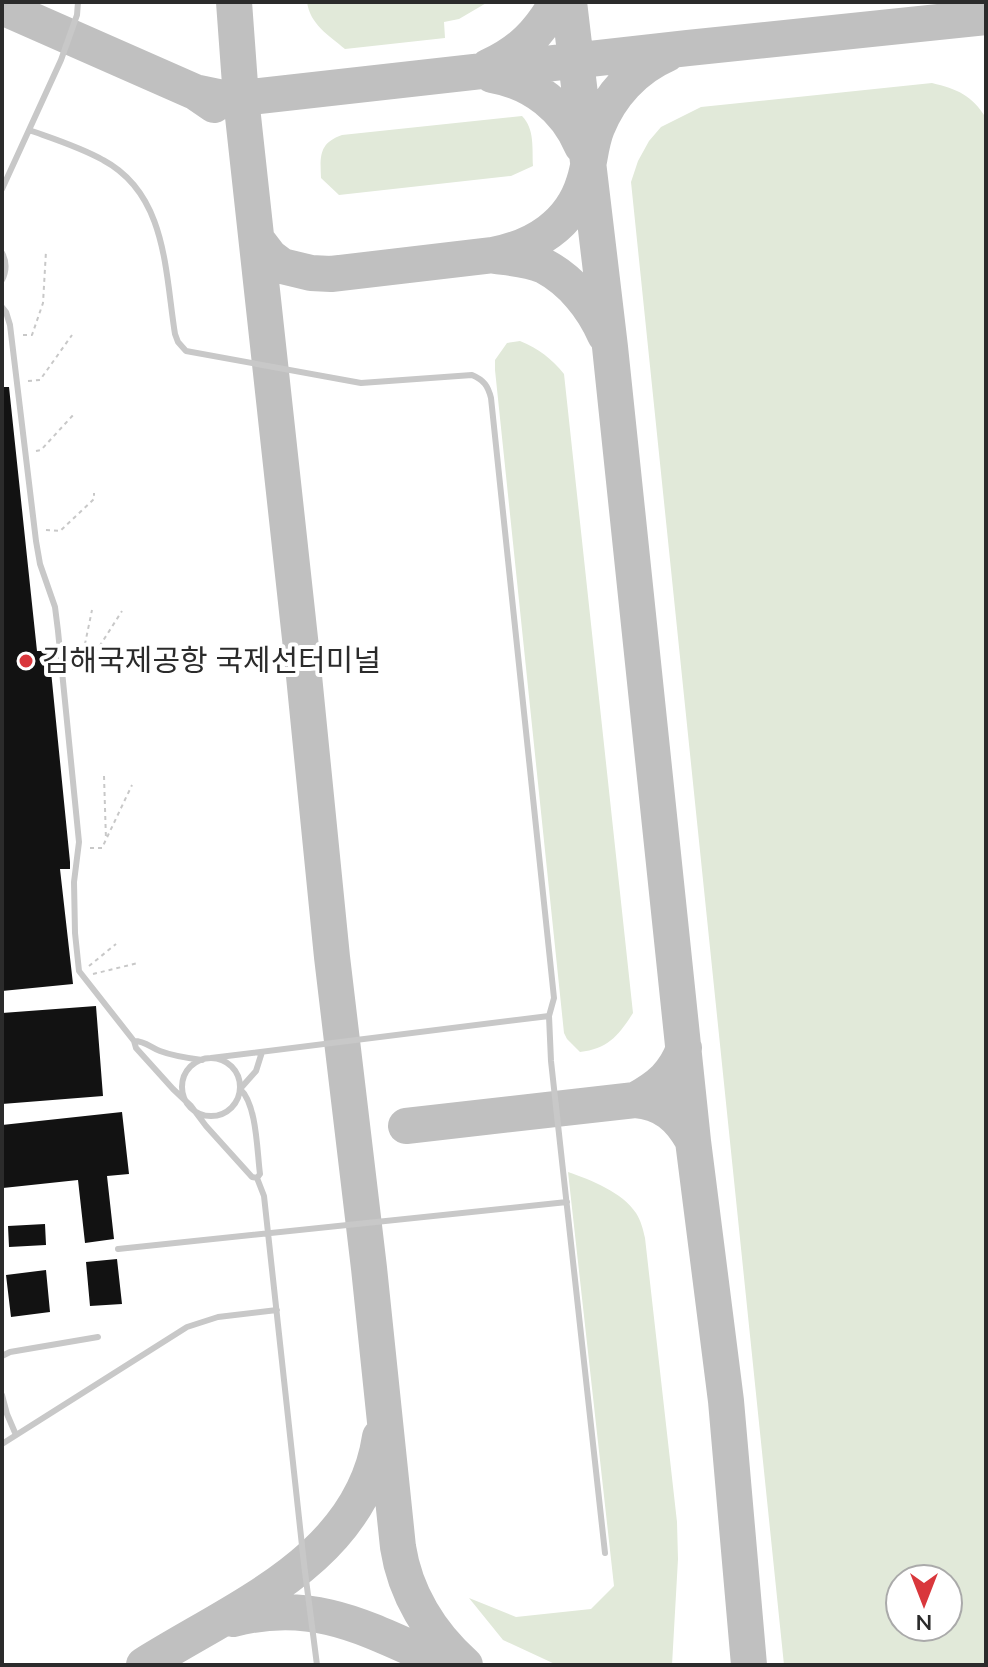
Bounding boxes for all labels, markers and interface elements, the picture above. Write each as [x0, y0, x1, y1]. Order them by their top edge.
place label: 김해국제공항 국제선터미널 [42, 641, 381, 679]
marker: 김해국제공항 국제선터미널 [17, 652, 35, 670]
north arrow [884, 1563, 964, 1643]
text: N [916, 1609, 932, 1637]

